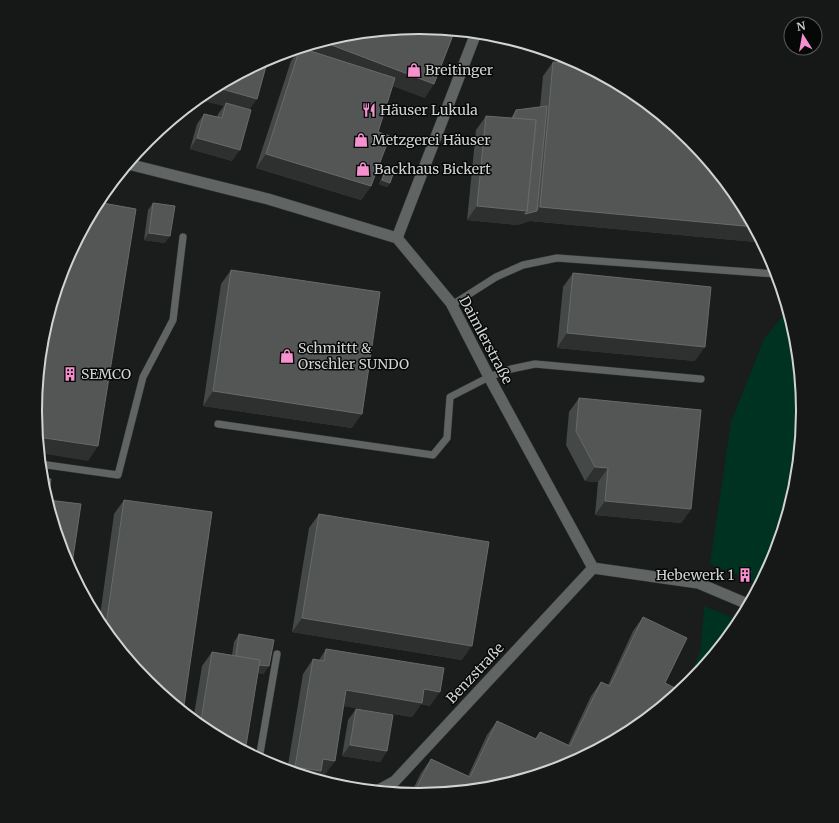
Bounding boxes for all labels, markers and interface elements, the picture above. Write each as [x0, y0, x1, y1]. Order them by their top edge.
north arrow [783, 16, 823, 56]
text: N [795, 18, 807, 34]
place label: Breitinger [425, 61, 493, 79]
shop icon: Breitinger [406, 62, 422, 78]
place label: Häuser Lukula [380, 101, 478, 119]
restaurant icon: Häuser Lukula [361, 102, 377, 118]
place label: Metzgerei Häuser [372, 131, 491, 149]
shop icon: Metzgerei Häuser [353, 132, 369, 148]
place label: Backhaus Bickert [374, 160, 491, 178]
shop icon: Backhaus Bickert [355, 161, 371, 177]
street label: Daimlerstraße [455, 293, 517, 387]
place label: Schmittt & Orschler SUNDO [298, 339, 409, 373]
shop icon: Schmittt & Orschler SUNDO [279, 348, 295, 364]
place label: SEMCO [81, 365, 131, 383]
building icon: SEMCO [62, 366, 78, 382]
place label: Hebewerk 1 [656, 566, 734, 584]
building icon: Hebewerk 1 [737, 567, 753, 583]
street label: Benzstraße [442, 639, 508, 707]

